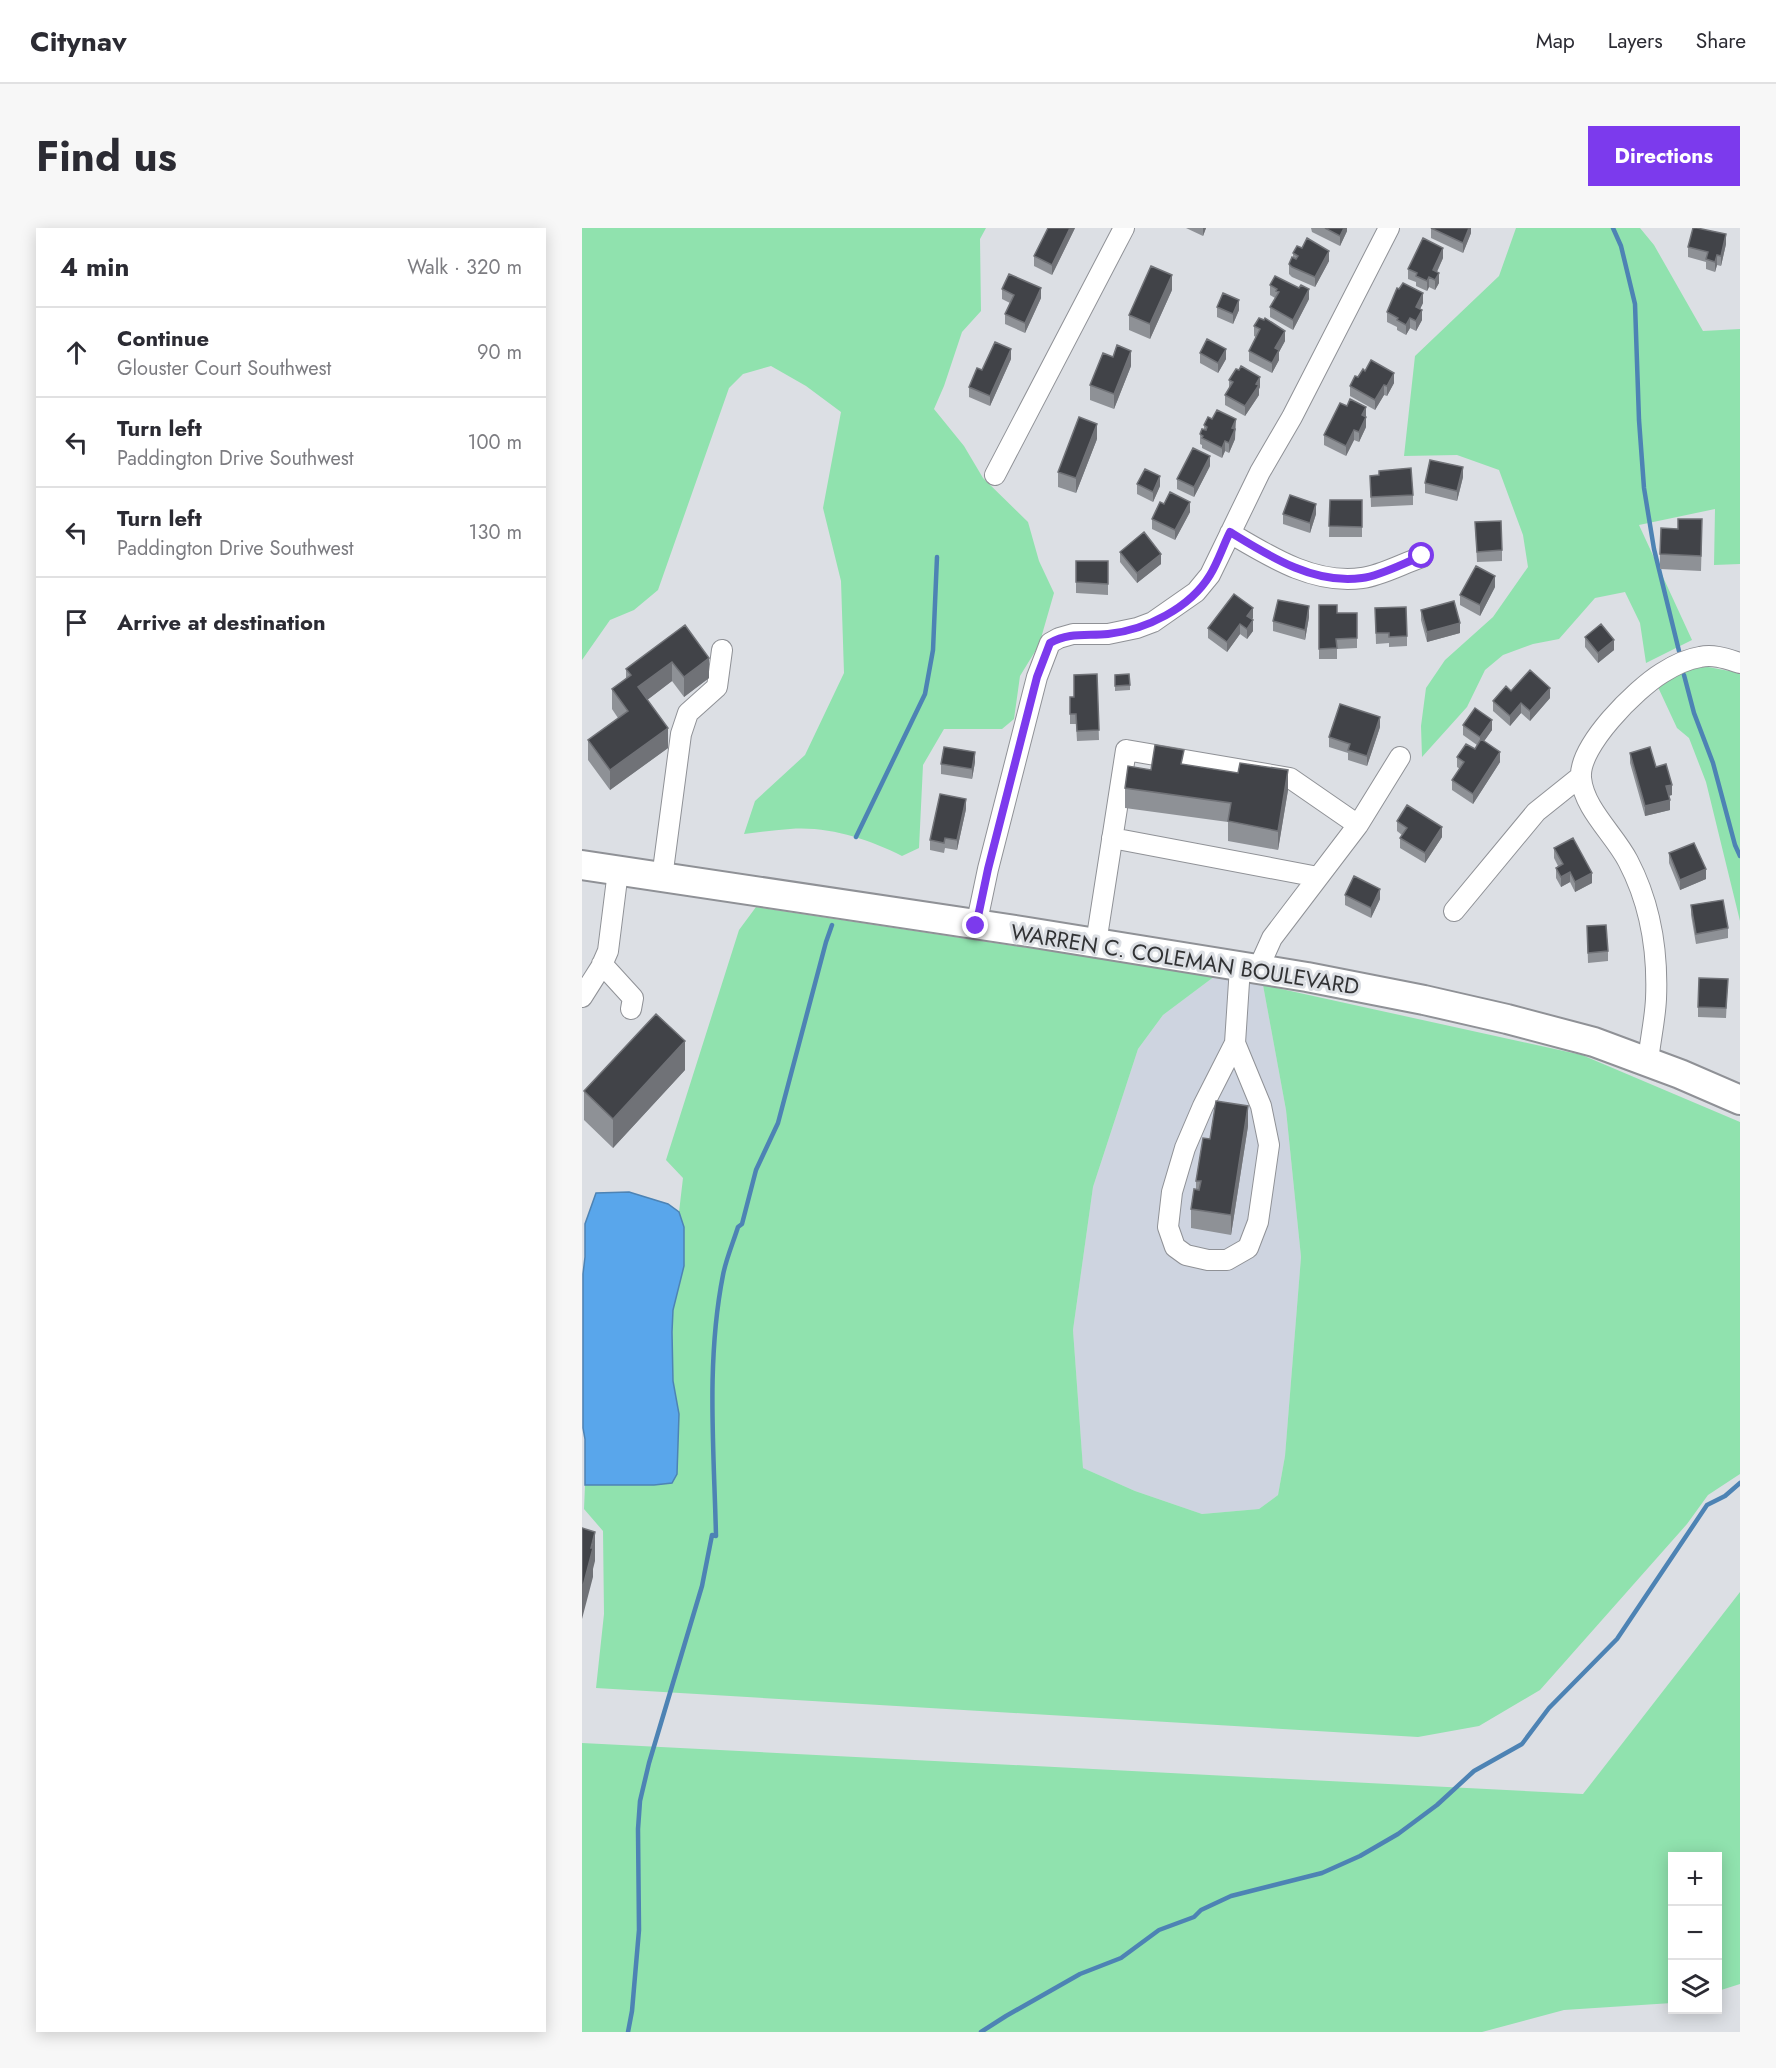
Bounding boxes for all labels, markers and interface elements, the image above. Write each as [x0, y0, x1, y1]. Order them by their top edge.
text: Citynav [30, 21, 127, 62]
text: Map [1536, 26, 1575, 56]
text: Layers [1608, 26, 1663, 56]
text: Share [1696, 26, 1746, 56]
text: Find us [36, 126, 177, 187]
button: Directions [1588, 126, 1740, 186]
text: 4 min [60, 248, 129, 286]
text: Walk · 320 m [407, 253, 522, 282]
text: Continue [117, 322, 209, 354]
icon: ahead [60, 336, 93, 369]
text: 90 m [477, 338, 522, 367]
text: Glouster Court Southwest [117, 354, 331, 383]
text: Turn left [117, 412, 202, 444]
icon: left [60, 426, 93, 459]
text: 100 m [467, 428, 522, 457]
text: Paddington Drive Southwest [117, 444, 354, 473]
text: Turn left [117, 502, 202, 534]
icon: left [60, 516, 93, 549]
text: 130 m [468, 518, 522, 547]
text: Paddington Drive Southwest [117, 534, 354, 563]
route start [1408, 542, 1434, 568]
icon: arrive [60, 606, 93, 639]
text: Arrive at destination [117, 606, 326, 638]
route end [962, 912, 988, 938]
street label: WARREN C. COLEMAN BOULEVARD [1008, 916, 1362, 1002]
map controls [1668, 1852, 1722, 2014]
button: + [1668, 1852, 1722, 1906]
button: − [1668, 1906, 1722, 1960]
button: layers [1668, 1960, 1722, 2014]

